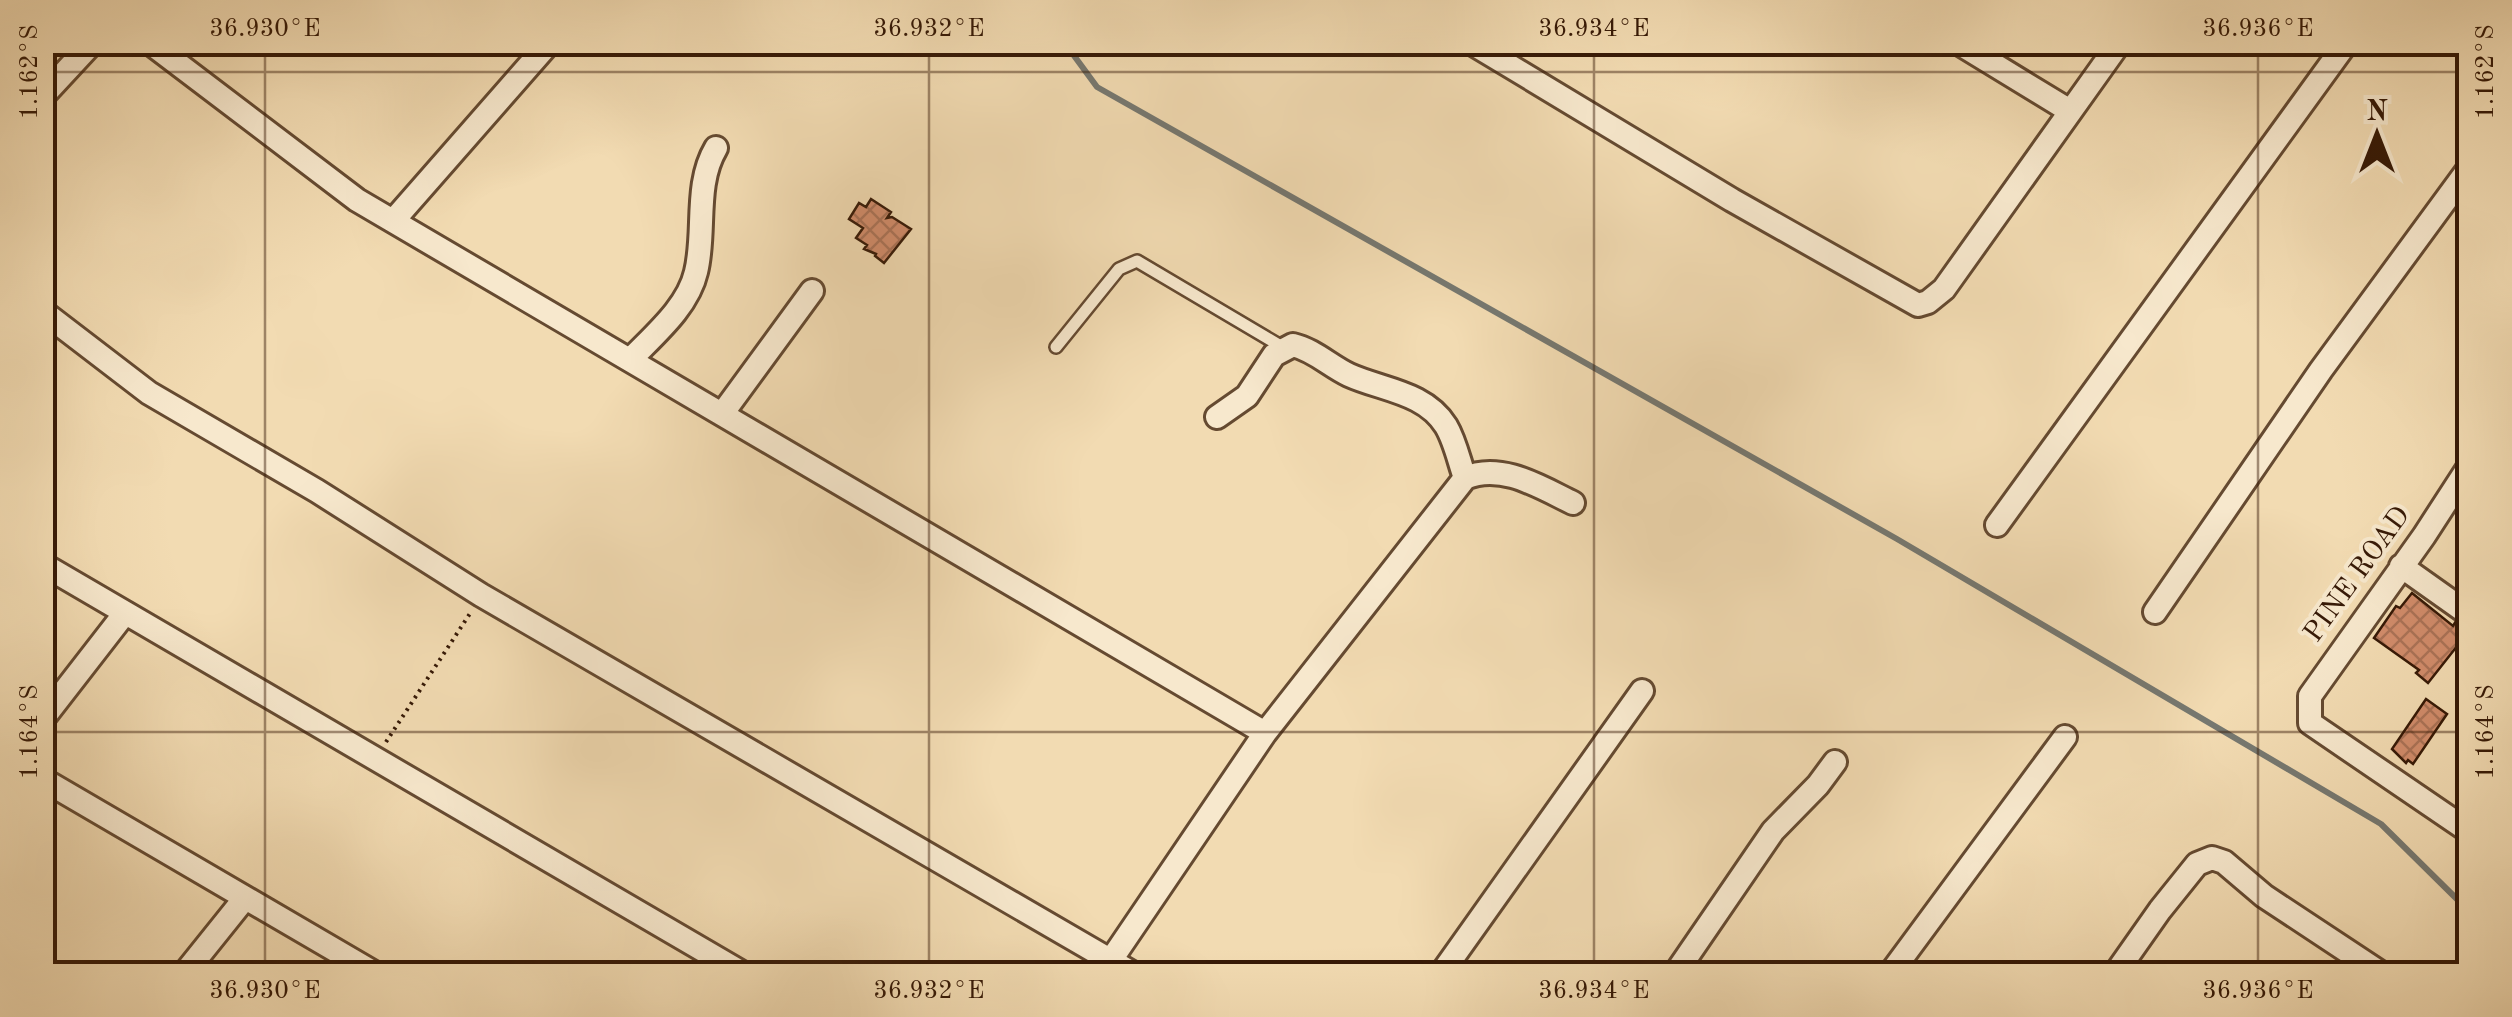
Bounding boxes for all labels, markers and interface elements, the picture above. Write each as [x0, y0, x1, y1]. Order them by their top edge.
text: 36.930°E [209, 17, 321, 42]
text: 36.932°E [873, 17, 985, 42]
text: 36.934°E [1538, 17, 1650, 42]
text: 36.936°E [2202, 17, 2314, 42]
text: 1.162°S [18, 24, 43, 120]
text: 1.162°S [2474, 24, 2499, 120]
north arrow [2327, 85, 2427, 185]
text: N [2366, 99, 2388, 127]
street label: PINE ROAD [2300, 502, 2416, 648]
text: 1.164°S [18, 684, 43, 780]
text: 1.164°S [2474, 684, 2499, 780]
text: 36.930°E [209, 979, 321, 1004]
text: 36.932°E [873, 979, 985, 1004]
text: 36.934°E [1538, 979, 1650, 1004]
text: 36.936°E [2202, 979, 2314, 1004]

